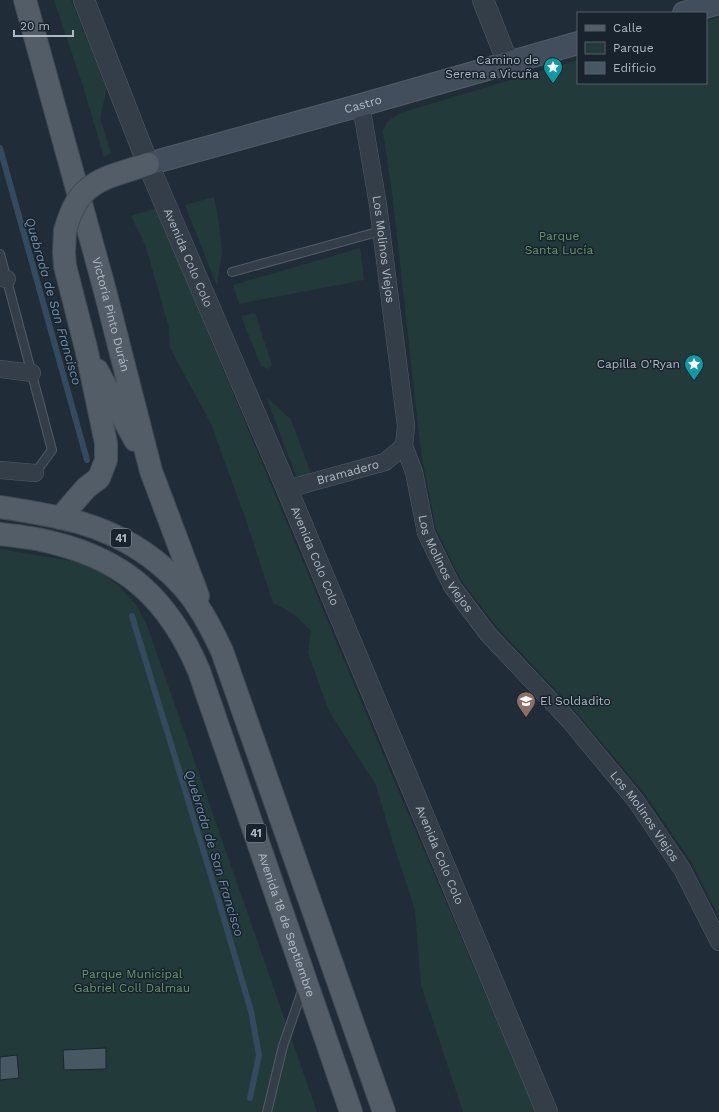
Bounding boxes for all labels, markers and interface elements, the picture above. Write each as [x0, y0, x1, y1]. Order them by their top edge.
scale bar [14, 12, 73, 38]
legend [577, 12, 707, 84]
text: 20 m [20, 19, 50, 33]
text: Calle [613, 21, 642, 35]
text: Parque [613, 41, 654, 55]
place label: Camino de Serena a Vicuña [445, 53, 539, 81]
place icon: Camino de Serena a Vicuña [542, 56, 564, 84]
text: Edificio [613, 61, 656, 75]
street label: Castro [343, 92, 383, 116]
street label: Los Molinos Viejos [370, 194, 397, 304]
street label: Avenida Colo Colo [161, 206, 215, 309]
water label: Quebrada de San Francisco [22, 216, 85, 387]
park label: Parque Santa Lucía [525, 229, 593, 257]
street label: Victoria Pinto Durán [89, 256, 132, 373]
place icon: Capilla O'Ryan [683, 353, 705, 381]
place label: Capilla O'Ryan [597, 357, 680, 371]
street label: Bramadero [315, 457, 380, 488]
street label: Avenida Colo Colo [288, 504, 342, 608]
street label: Los Molinos Viejos [416, 514, 476, 615]
road number: 41 [111, 529, 131, 547]
school or university icon: El Soldadito [515, 690, 537, 718]
place label: El Soldadito [540, 694, 611, 708]
water label: Quebrada de San Francisco [182, 768, 247, 938]
street label: Los Molinos Viejos [607, 768, 682, 864]
street label: Avenida Colo Colo [413, 803, 467, 907]
road number: 41 [246, 824, 266, 842]
street label: Avenida 18 de Septiembre [255, 851, 318, 999]
park label: Parque Municipal Gabriel Coll Dalmau [74, 967, 190, 995]

